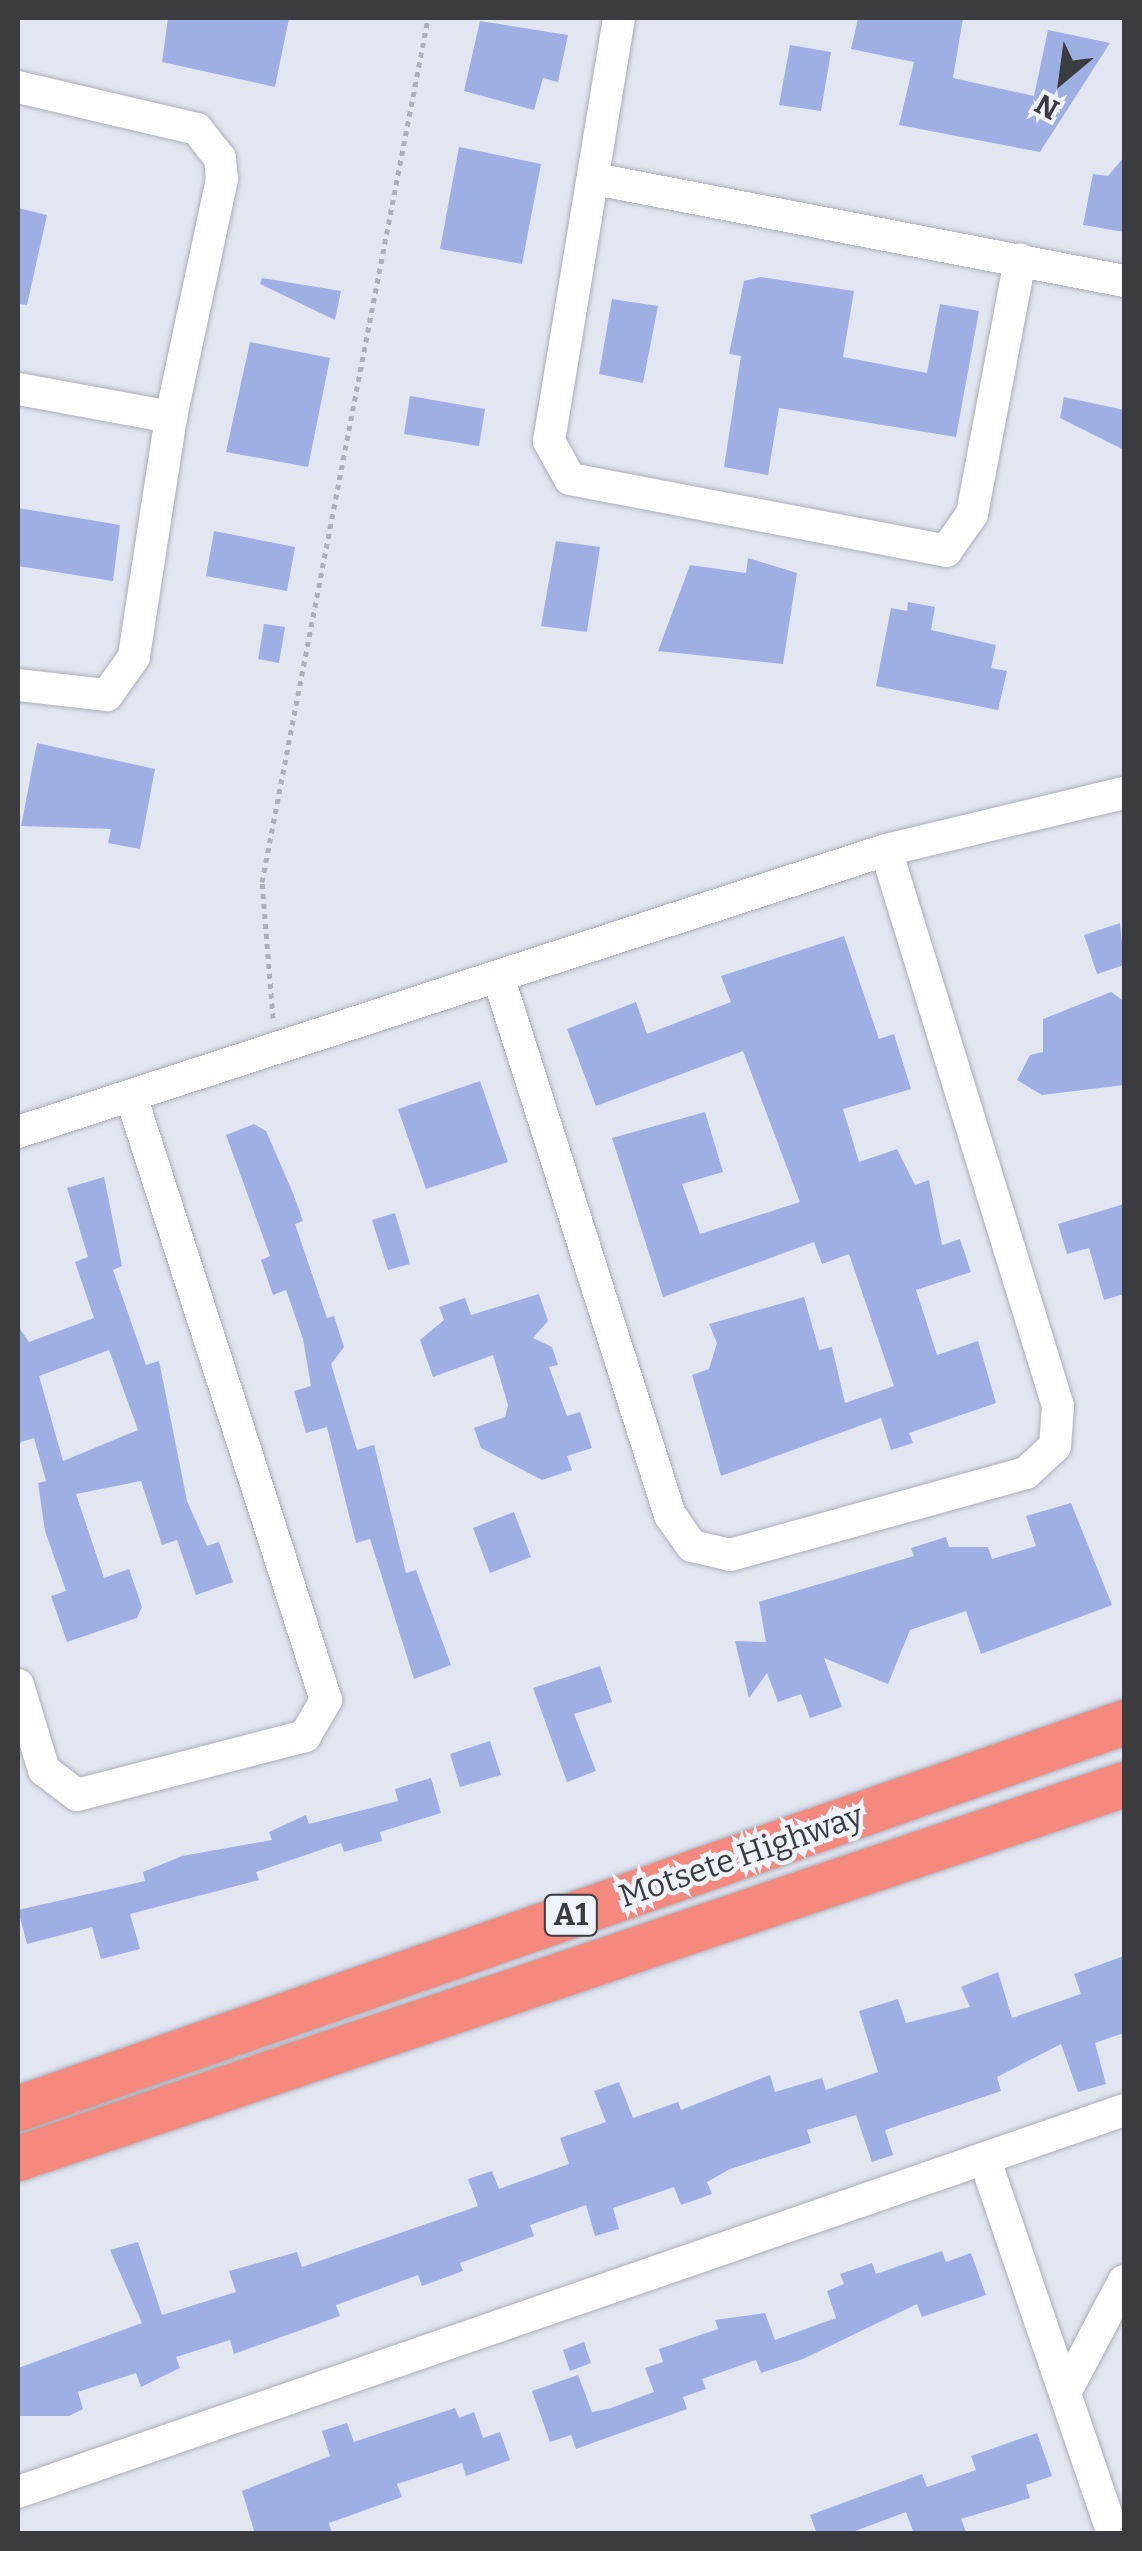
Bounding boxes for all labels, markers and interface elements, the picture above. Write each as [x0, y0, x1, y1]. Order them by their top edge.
north arrow [1012, 30, 1112, 130]
text: N [1030, 87, 1065, 126]
street label: Motsete Highway [614, 1796, 868, 1916]
road number: A1 [544, 1890, 598, 1940]

